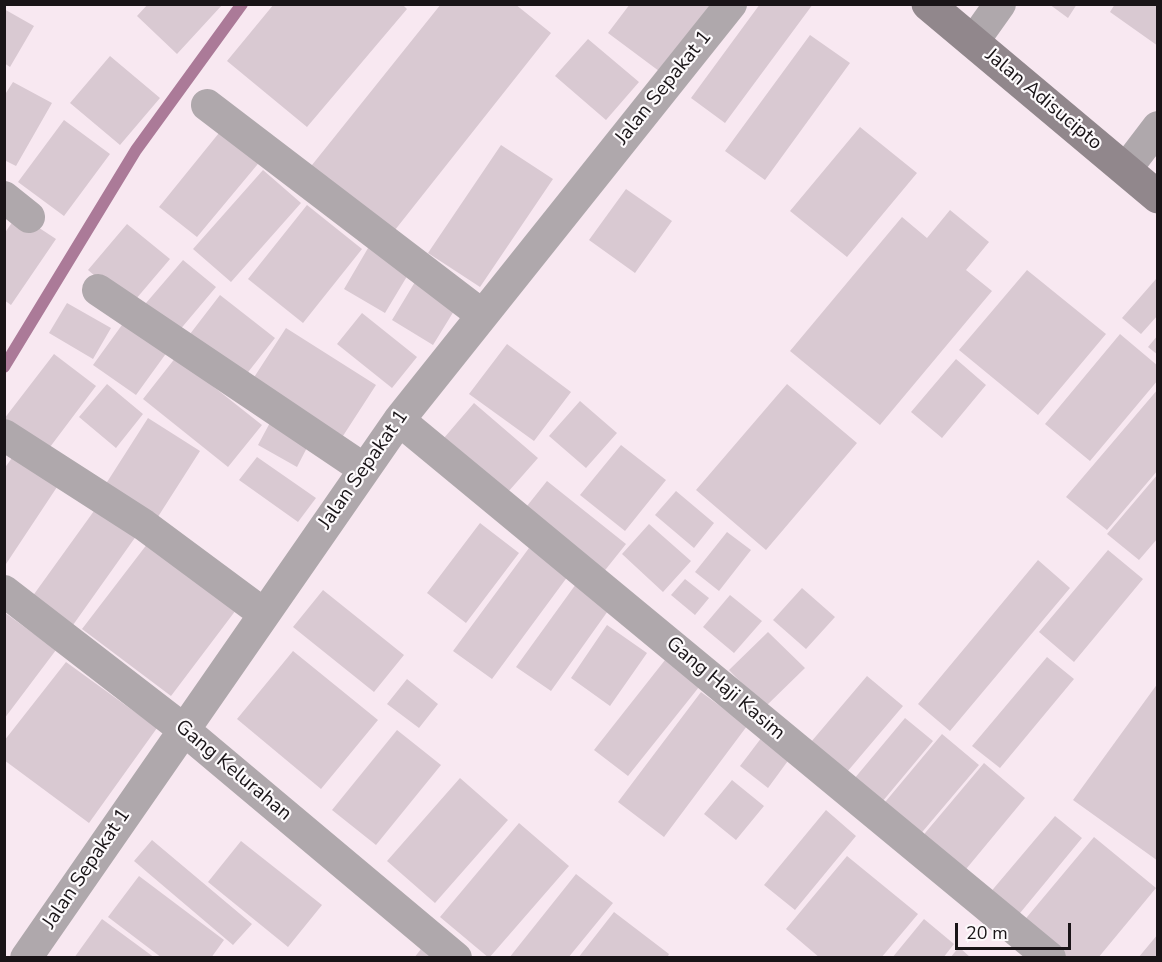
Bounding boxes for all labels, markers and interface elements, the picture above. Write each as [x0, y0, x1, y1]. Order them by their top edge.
street label: Jalan Sepakat 1 [611, 26, 717, 150]
street label: Jalan Adisucipto [980, 44, 1106, 156]
street label: Jalan Sepakat 1 [314, 406, 414, 534]
street label: Gang Haji Kasim [661, 632, 789, 746]
street label: Gang Kelurahan [170, 715, 296, 827]
street label: Jalan Sepakat 1 [38, 804, 136, 934]
scale bar [958, 911, 1074, 949]
text: 20 m [966, 921, 1008, 945]

